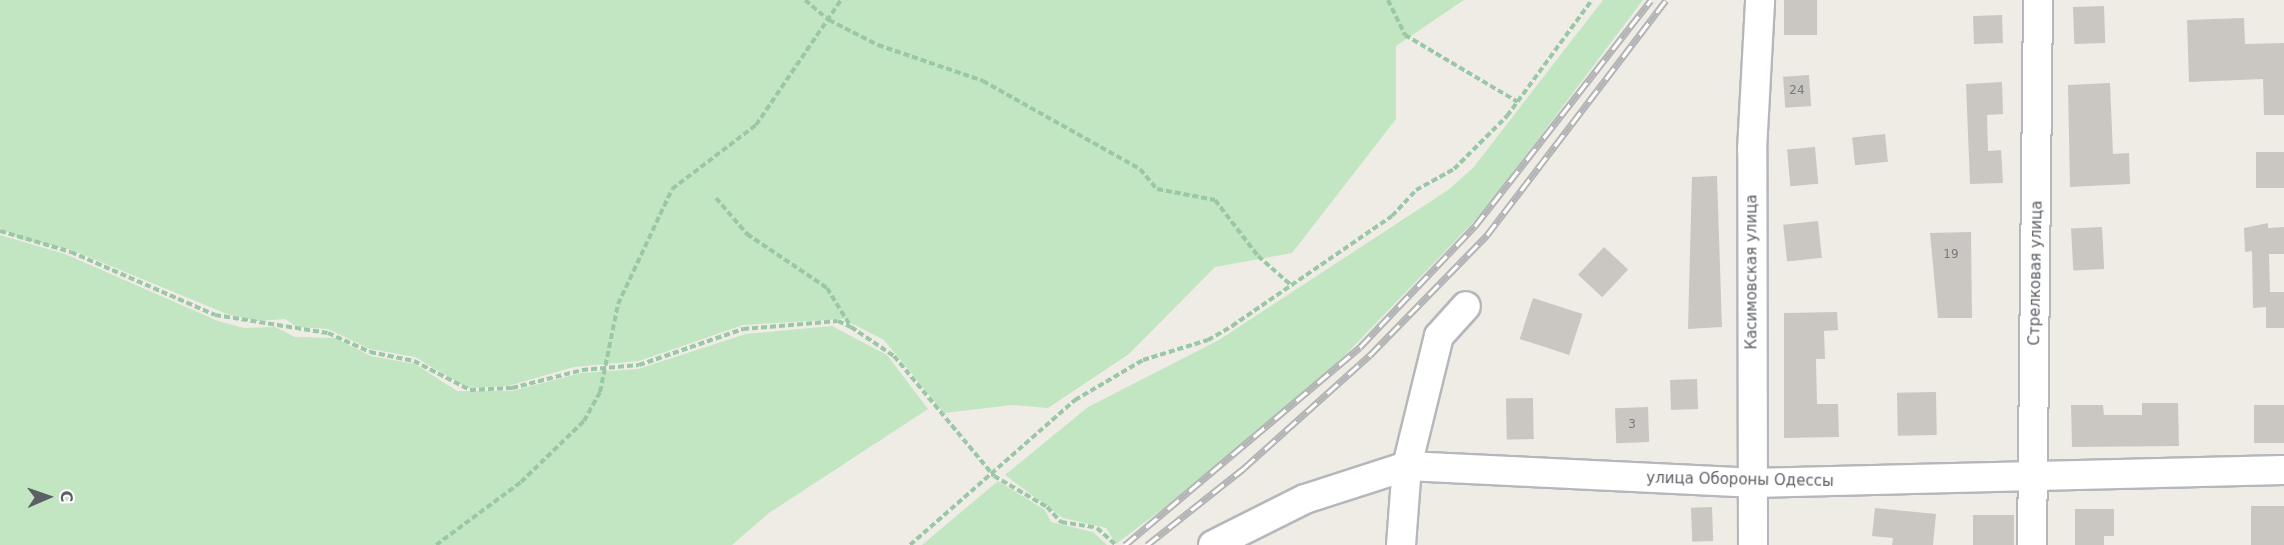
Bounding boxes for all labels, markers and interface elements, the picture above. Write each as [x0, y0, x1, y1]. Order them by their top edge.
house number: 24 [1789, 84, 1805, 98]
street label: Касимовская улица [1743, 194, 1761, 350]
street label: Стрелковая улица [2026, 200, 2046, 346]
house number: 19 [1943, 248, 1959, 262]
house number: 3 [1628, 418, 1636, 432]
north arrow [18, 467, 78, 527]
street label: улица Обороны Одессы [1646, 469, 1834, 491]
text: С [57, 490, 76, 503]

